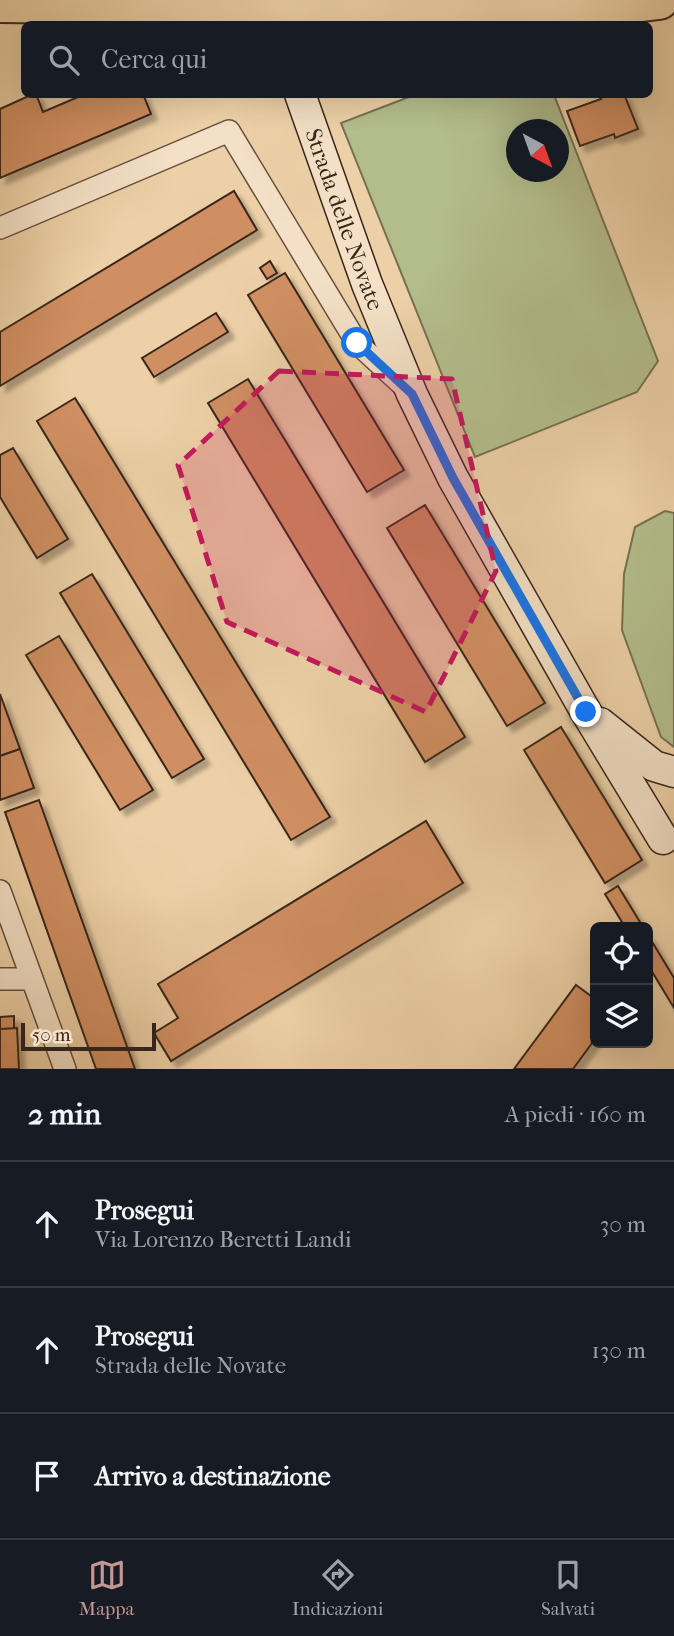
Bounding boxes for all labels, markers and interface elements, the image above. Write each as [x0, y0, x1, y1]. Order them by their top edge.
search box [21, 21, 653, 98]
icon: search [45, 41, 83, 79]
text: Cerca qui [101, 44, 207, 75]
north arrow [506, 119, 569, 182]
street label: Strada delle Novate [300, 125, 390, 314]
route start [341, 327, 372, 358]
route end [570, 696, 601, 727]
map controls [590, 922, 653, 1048]
button: locate [590, 922, 653, 985]
button: layers [590, 985, 653, 1048]
scale bar [21, 1020, 156, 1052]
text: 50 m [32, 1024, 71, 1046]
text: 2 min [28, 1097, 101, 1132]
text: A piedi · 160 m [505, 1101, 646, 1128]
text: Prosegui [95, 1195, 194, 1226]
icon: ahead [28, 1205, 66, 1243]
text: 30 m [600, 1211, 646, 1238]
text: Via Lorenzo Beretti Landi [95, 1226, 352, 1253]
text: Prosegui [95, 1321, 194, 1352]
icon: ahead [28, 1331, 66, 1369]
text: 130 m [592, 1337, 646, 1364]
text: Strada delle Novate [95, 1352, 286, 1379]
icon: arrive [28, 1457, 66, 1495]
text: Arrivo a destinazione [95, 1461, 331, 1492]
tab: Mappa [79, 1556, 134, 1620]
tab: Indicazioni [292, 1556, 383, 1620]
tab: Salvati [541, 1556, 595, 1620]

